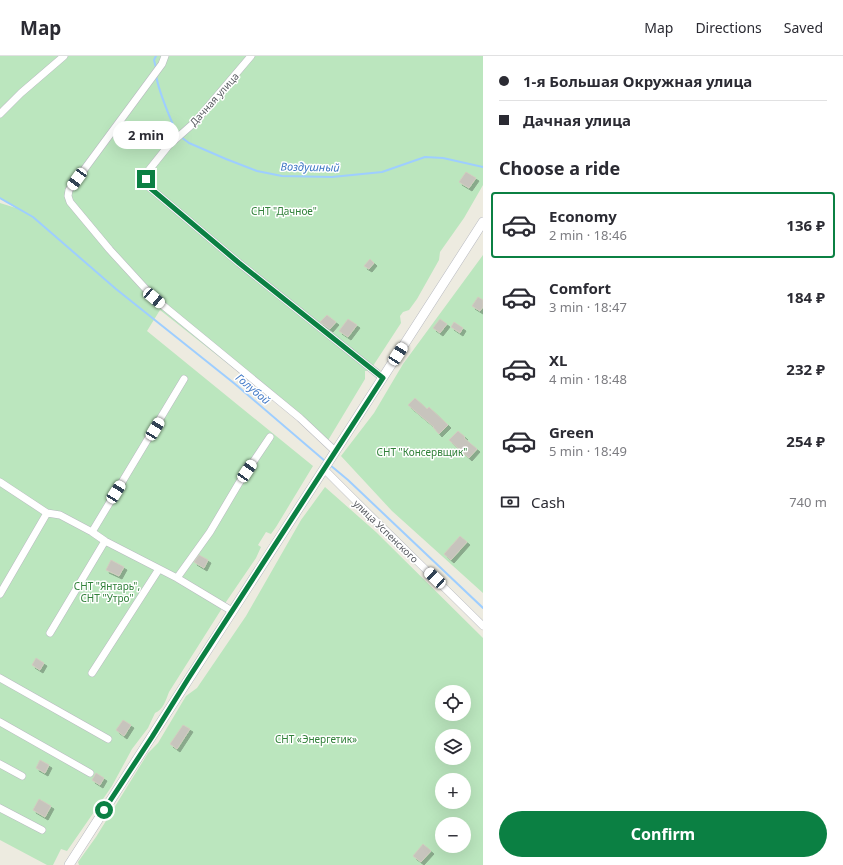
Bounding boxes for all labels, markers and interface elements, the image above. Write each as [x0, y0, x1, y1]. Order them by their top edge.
text: Map [20, 15, 61, 41]
text: Map [644, 18, 673, 37]
text: Directions [695, 18, 762, 37]
text: Saved [784, 18, 823, 37]
street label: Дачная улица [186, 69, 242, 129]
text: 1-я Большая Окружная улица [523, 71, 752, 91]
text: Дачная улица [523, 110, 631, 130]
callout: 2 min [113, 121, 179, 149]
text: 2 min [128, 126, 164, 144]
text: Choose a ride [499, 156, 620, 180]
water label: Воздушный [280, 158, 340, 175]
car [65, 166, 89, 192]
route end [137, 170, 155, 188]
park label: СНТ "Дачное" [251, 204, 317, 218]
text: Economy [549, 206, 617, 226]
icon: car [501, 207, 537, 243]
text: 136 ₽ [786, 215, 825, 235]
text: 2 min · 18:46 [549, 226, 627, 244]
text: Comfort [549, 278, 611, 298]
icon: car [501, 279, 537, 315]
car [141, 286, 167, 310]
text: 184 ₽ [786, 287, 825, 307]
text: 3 min · 18:47 [549, 298, 627, 316]
car [386, 341, 410, 367]
text: XL [549, 350, 567, 370]
icon: car [501, 351, 537, 387]
text: 232 ₽ [786, 359, 825, 379]
water label: Голубой [233, 370, 274, 407]
text: 4 min · 18:48 [549, 370, 627, 388]
car [144, 416, 166, 442]
text: Green [549, 422, 594, 442]
icon: car [501, 423, 537, 459]
text: 254 ₽ [786, 431, 825, 451]
text: 5 min · 18:49 [549, 442, 627, 460]
park label: СНТ "Консервщик" [377, 445, 467, 459]
car [235, 458, 259, 484]
car [105, 479, 127, 505]
icon: cash [499, 491, 521, 513]
text: Cash [531, 492, 565, 512]
text: 740 m [789, 493, 827, 511]
street label: улица Успенского [350, 496, 422, 566]
car [422, 565, 448, 591]
park label: СНТ "Янтарь", СНТ "Утро" [74, 579, 140, 605]
map controls [435, 685, 471, 853]
button: locate [435, 685, 471, 721]
button: layers [435, 729, 471, 765]
park label: СНТ «Энергетик» [275, 732, 357, 746]
button: + [435, 773, 471, 809]
route start [95, 801, 113, 819]
button: Confirm [499, 811, 827, 857]
button: − [435, 817, 471, 853]

